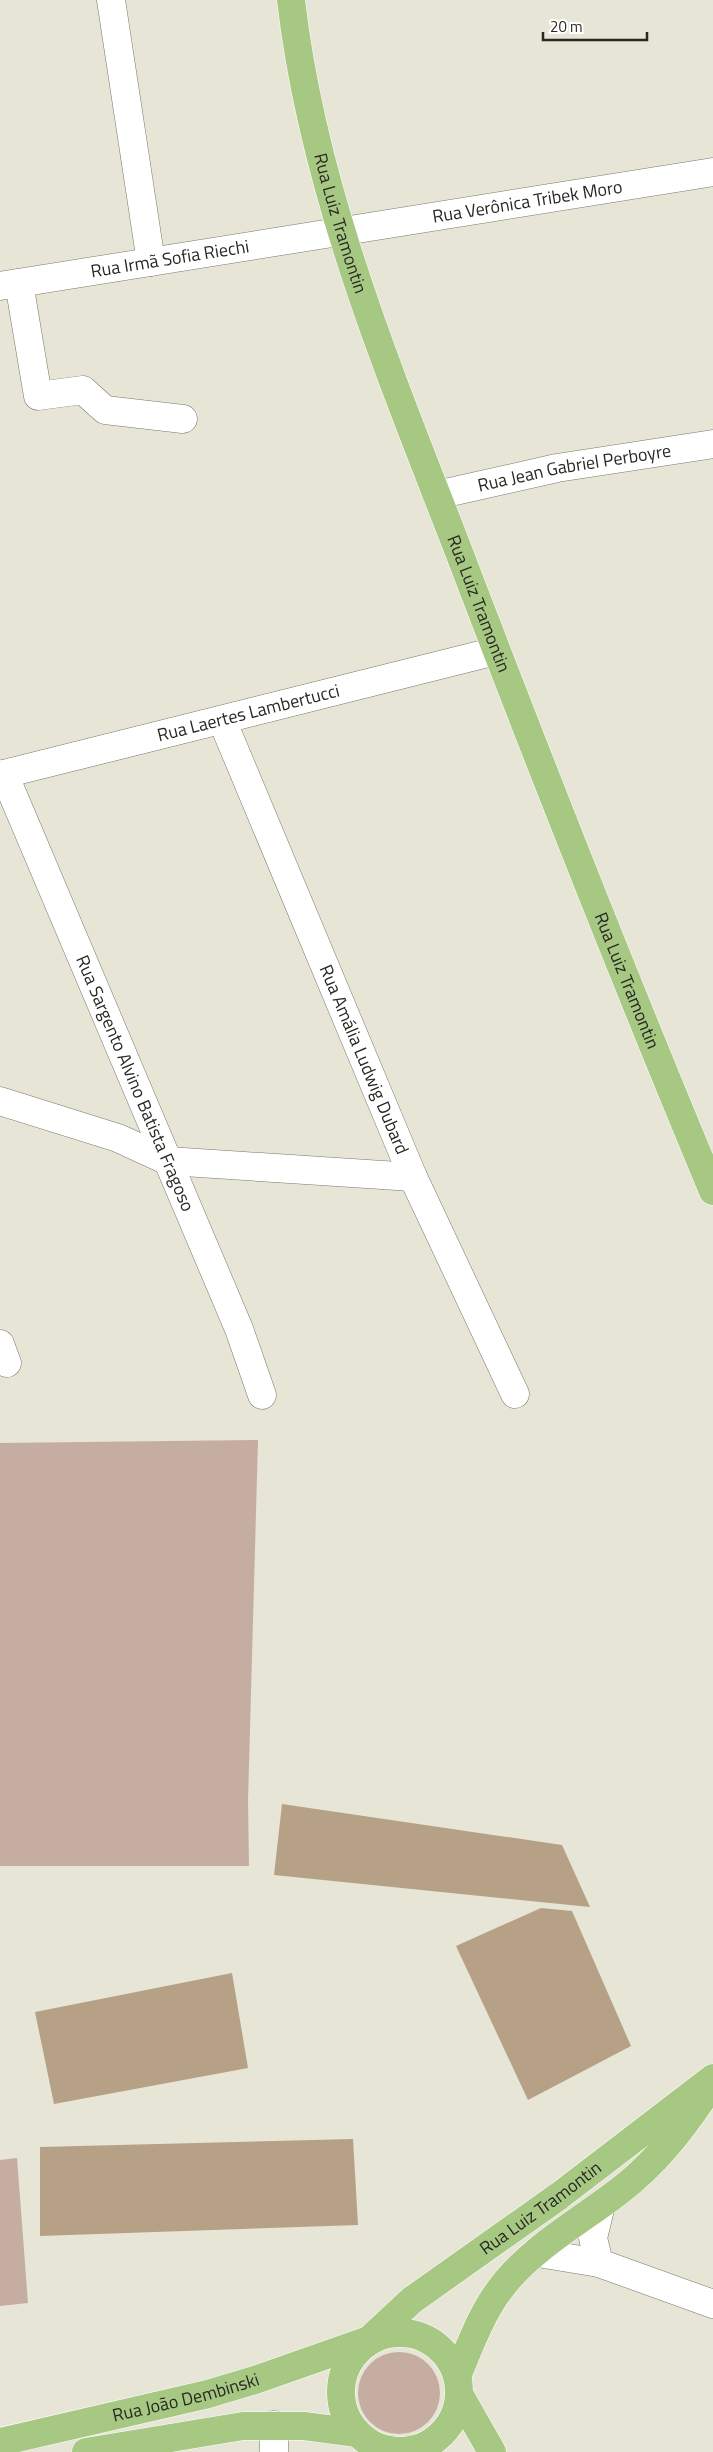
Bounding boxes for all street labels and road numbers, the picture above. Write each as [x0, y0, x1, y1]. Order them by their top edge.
street label: Rua Luiz Tramontin [307, 150, 375, 297]
street label: Rua Verônica Tribek Moro [430, 173, 624, 230]
street label: Rua Irmã Sofia Riechi [89, 232, 251, 284]
street label: Rua Jean Gabriel Perboyre [475, 437, 673, 498]
street label: Rua Luiz Tramontin [441, 531, 518, 676]
street label: Rua Laertes Lambertucci [154, 677, 342, 748]
street label: Rua Luiz Tramontin [588, 908, 667, 1053]
street label: Rua Sargento Alvino Batista Fragoso [69, 951, 202, 1216]
street label: Rua Amália Ludwig Dubard [313, 960, 416, 1158]
street label: Rua Luiz Tramontin [474, 2154, 607, 2261]
street label: Rua João Dembinski [110, 2366, 263, 2429]

